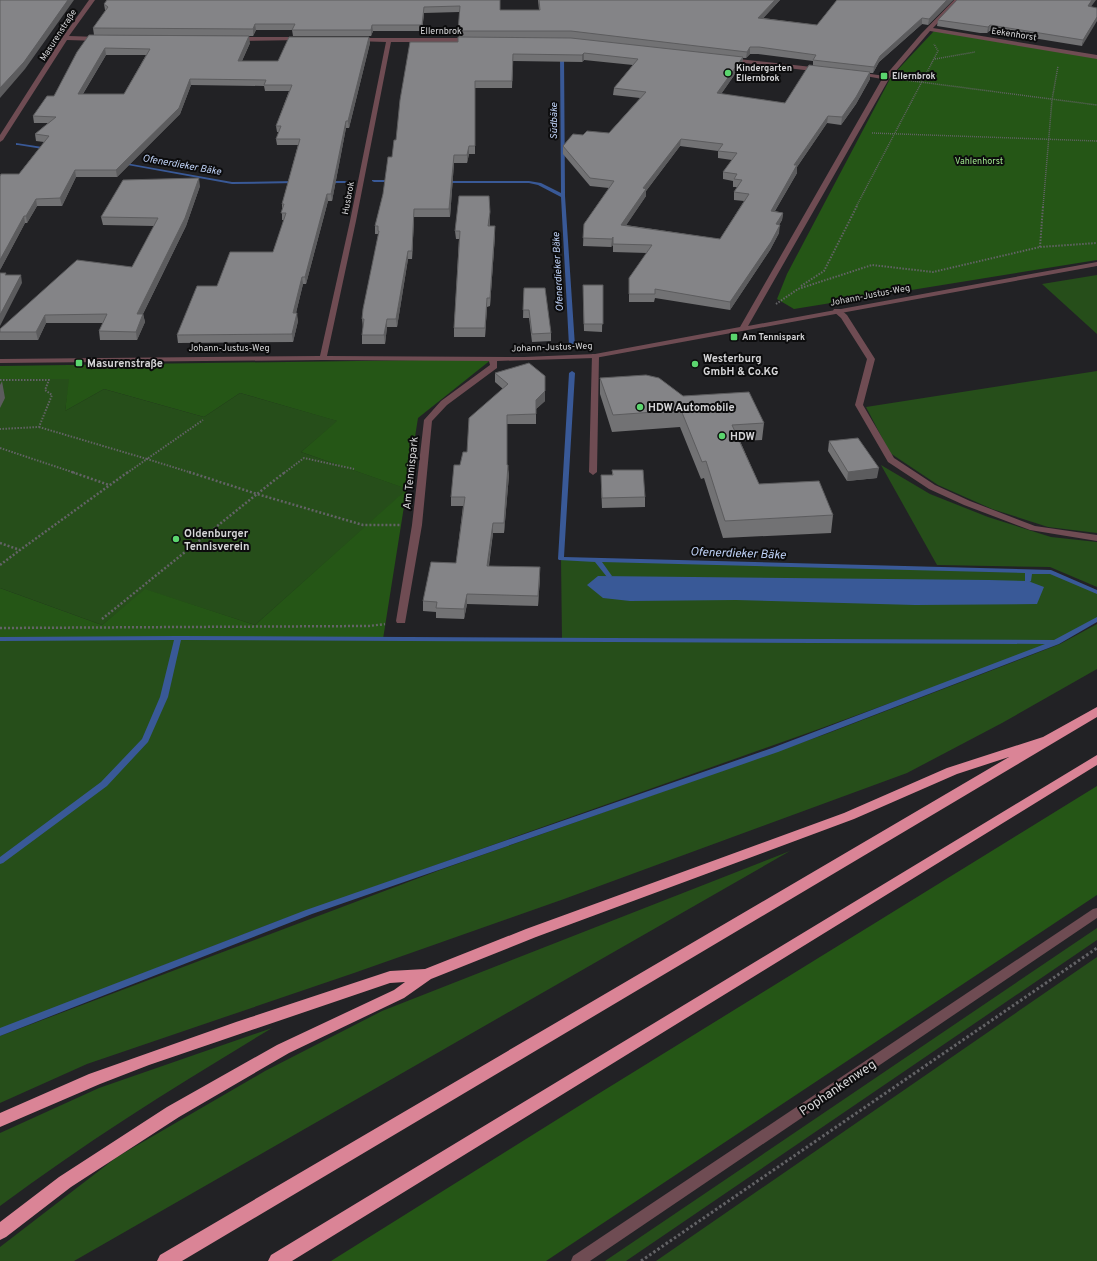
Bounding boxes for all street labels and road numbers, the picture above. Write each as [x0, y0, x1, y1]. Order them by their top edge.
street label: Masurenstraße [38, 7, 79, 63]
street label: Eekenhorst [991, 25, 1037, 43]
street label: Ellernbrok [420, 26, 462, 37]
street label: Husbrok [340, 180, 357, 216]
street label: Johann-Justus-Weg [829, 282, 911, 309]
street label: Johann-Justus-Weg [511, 341, 593, 354]
street label: Johann-Justus-Weg [188, 343, 270, 354]
street label: Am Tennispark [400, 436, 422, 510]
street label: Pophankenweg [797, 1057, 879, 1120]

